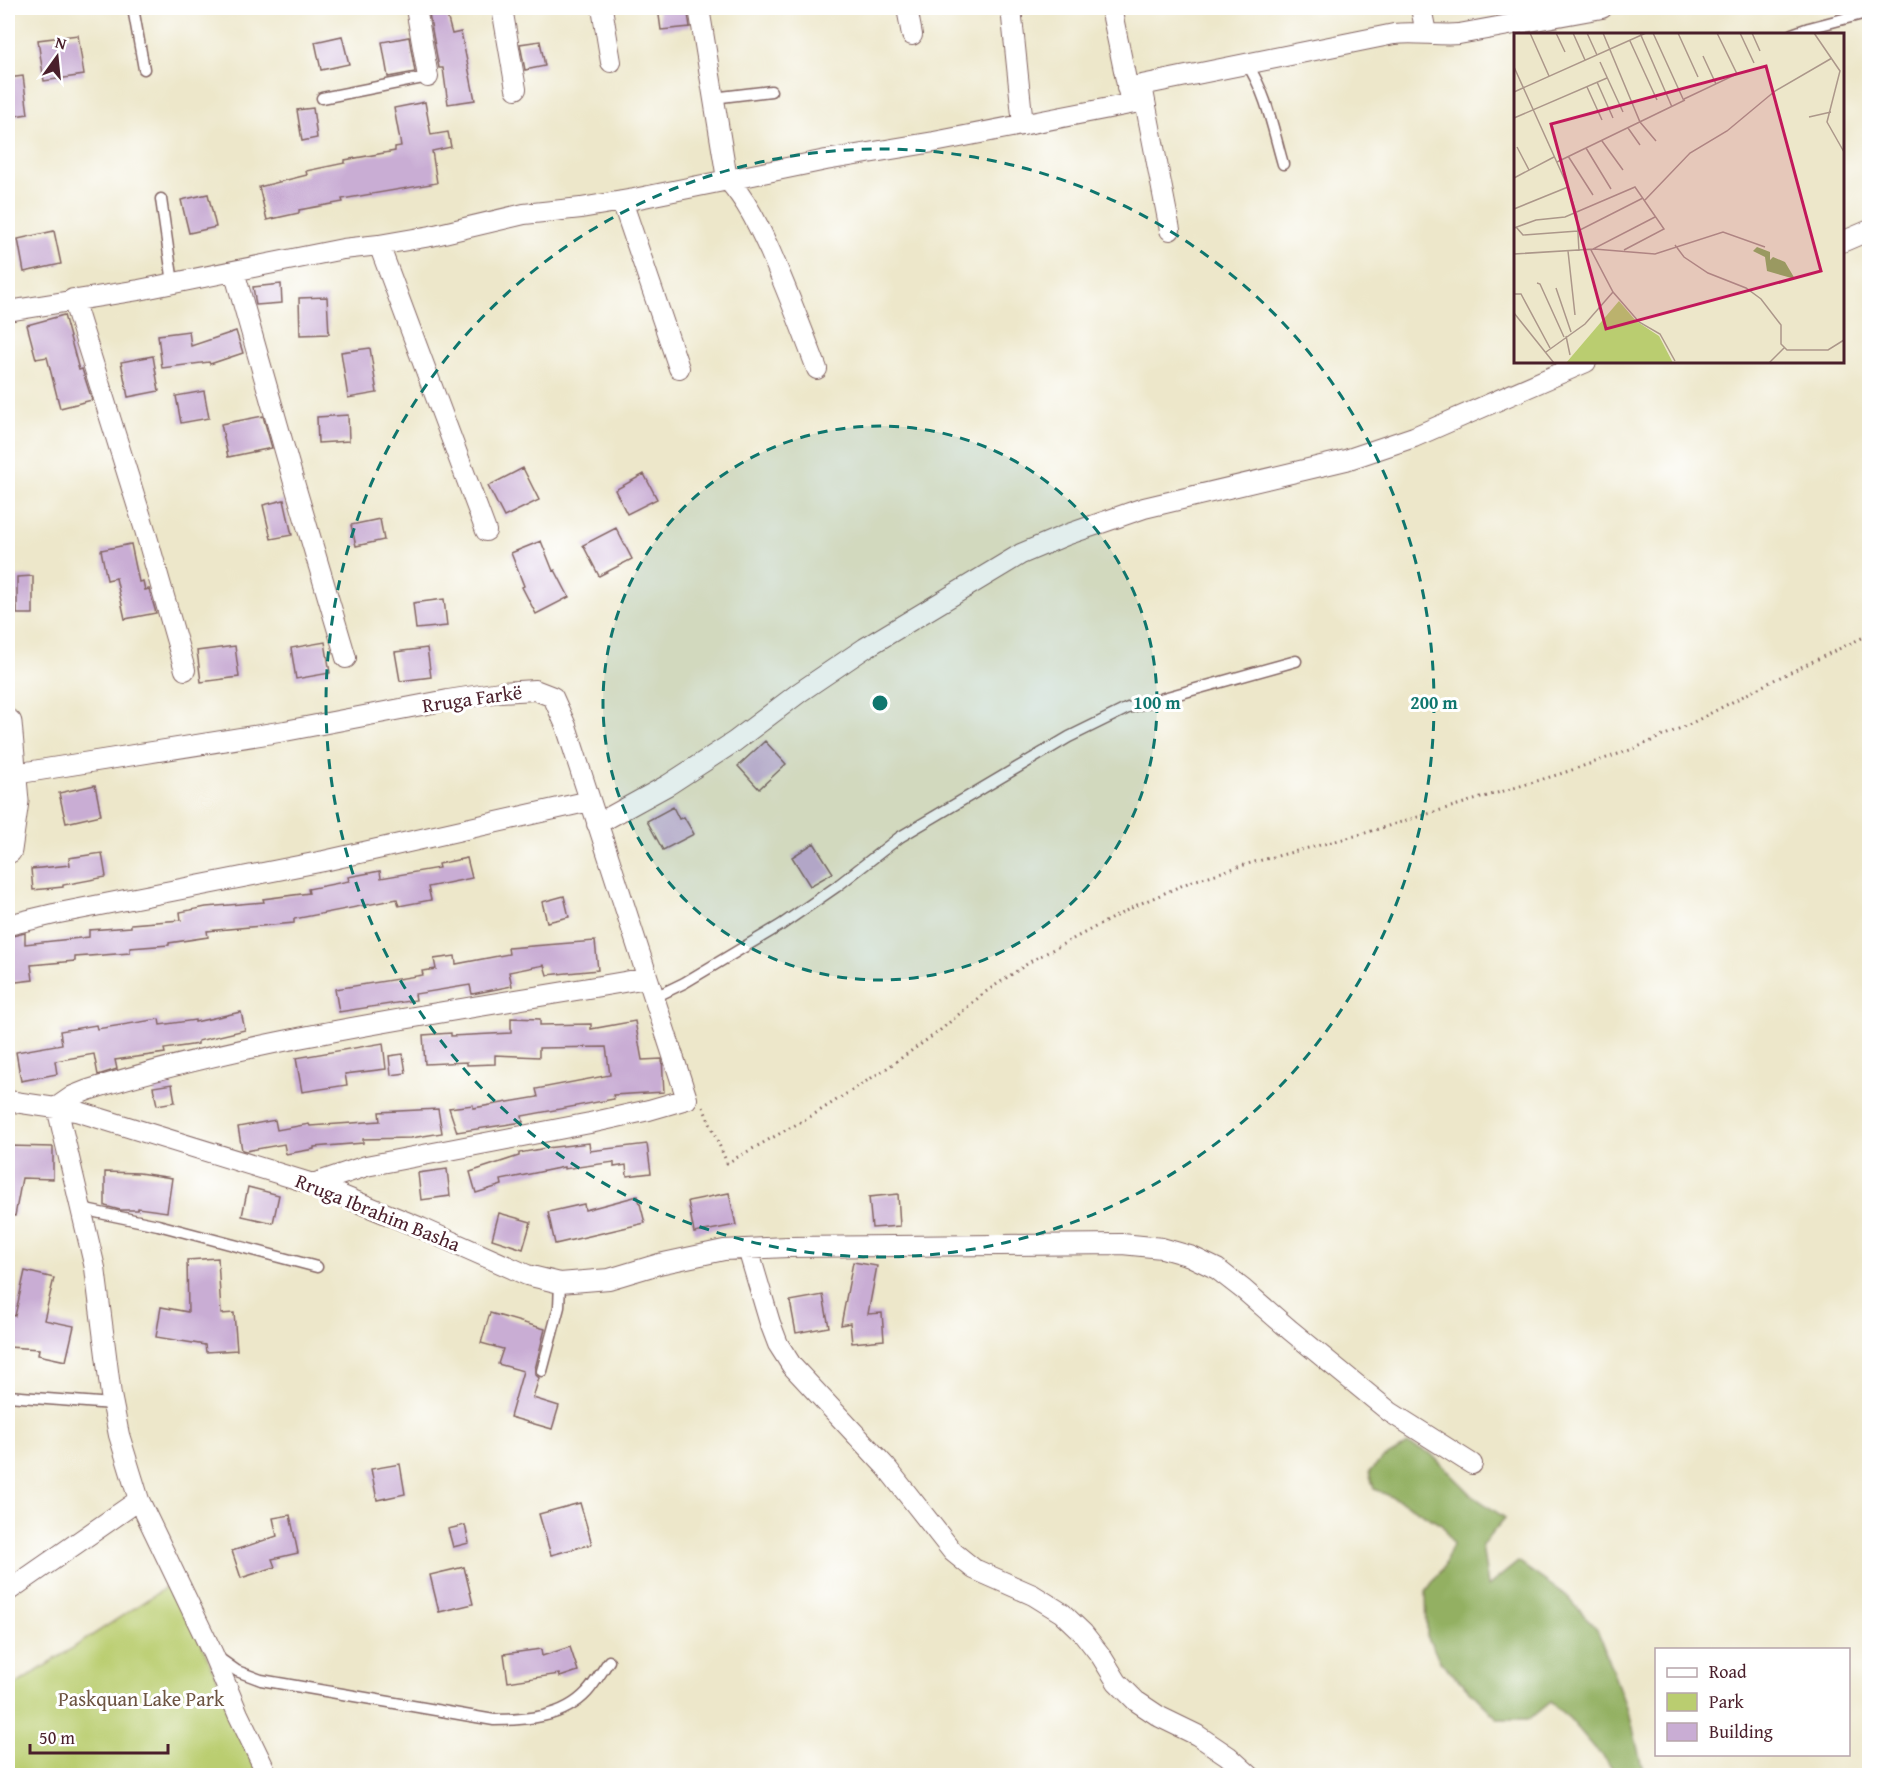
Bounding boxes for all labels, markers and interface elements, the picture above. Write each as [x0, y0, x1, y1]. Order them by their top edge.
north arrow [27, 27, 87, 87]
text: N [53, 30, 69, 56]
inset map [1514, 33, 1844, 363]
street label: Rruga Farkë [420, 677, 524, 719]
text: 100 m [1133, 689, 1181, 716]
text: 200 m [1410, 689, 1458, 716]
centre of rings [870, 693, 890, 713]
street label: Rruga Ibrahim Basha [291, 1166, 465, 1259]
legend [1655, 1648, 1850, 1756]
text: Road [1709, 1658, 1747, 1685]
park label: Paskquan Lake Park [58, 1684, 225, 1713]
text: Park [1709, 1688, 1745, 1715]
scale bar [30, 1717, 168, 1755]
text: Building [1709, 1718, 1773, 1745]
text: 50 m [39, 1724, 75, 1751]

